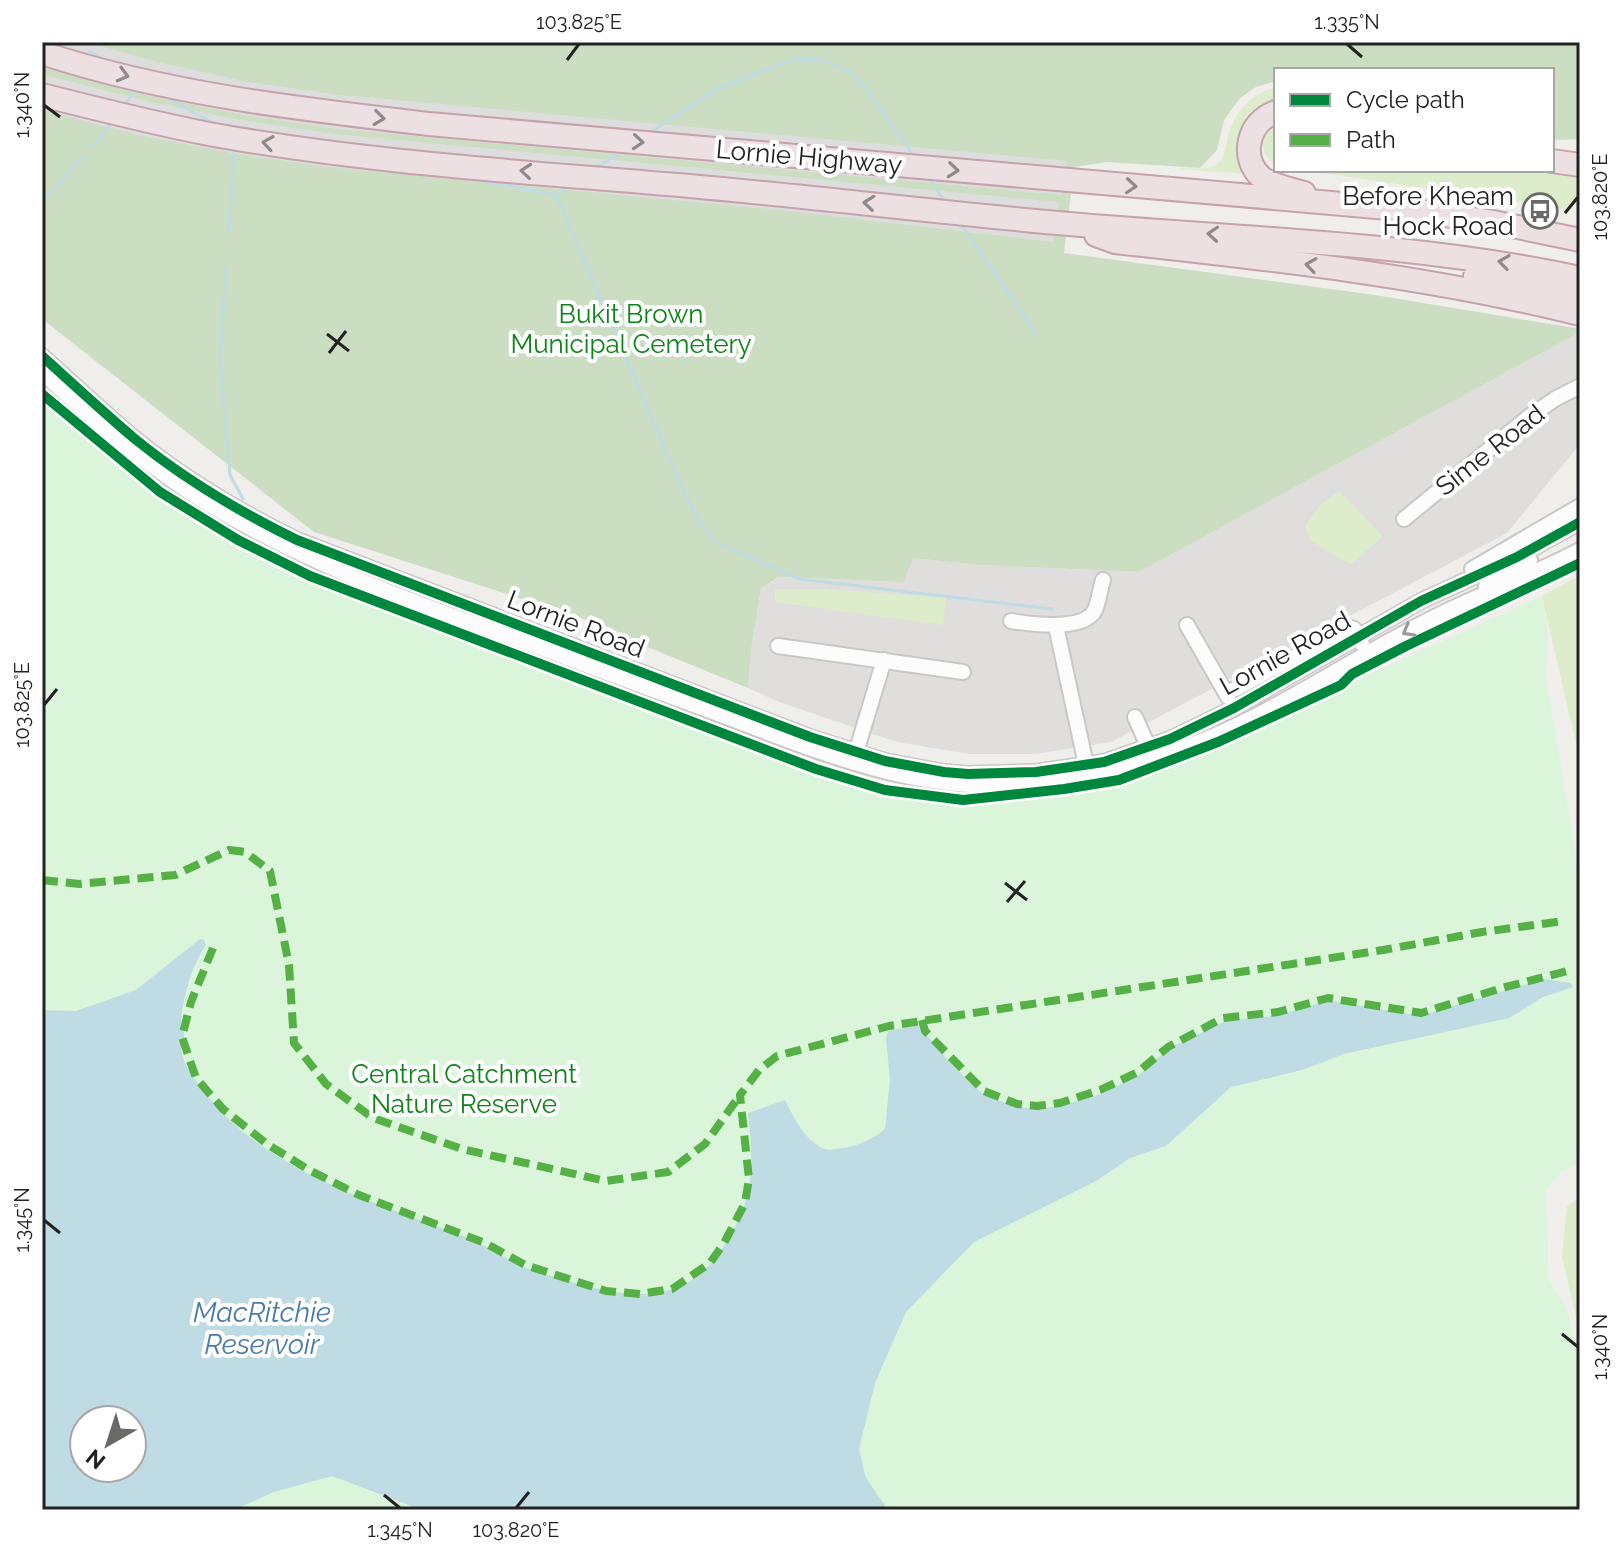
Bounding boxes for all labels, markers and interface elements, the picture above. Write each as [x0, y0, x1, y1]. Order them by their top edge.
text: 103.825°E [536, 10, 622, 34]
text: 1.335°N [1314, 10, 1380, 34]
one-way arrow [116, 65, 130, 82]
legend [1274, 68, 1554, 172]
text: 1.340°N [10, 72, 34, 138]
text: Cycle path [1346, 85, 1465, 114]
one-way arrow [373, 110, 386, 127]
text: Path [1346, 125, 1396, 154]
one-way arrow [632, 133, 645, 150]
street label: Lornie Highway [715, 134, 903, 180]
one-way arrow [261, 135, 275, 152]
text: 103.820°E [1588, 154, 1612, 240]
one-way arrow [947, 162, 960, 179]
one-way arrow [519, 163, 532, 180]
one-way arrow [1125, 177, 1138, 194]
place label: Before Kheam Hock Road [1342, 181, 1514, 241]
bus stop icon: Before Kheam Hock Road [1521, 192, 1559, 230]
one-way arrow [862, 194, 875, 211]
one-way arrow [1206, 226, 1219, 243]
one-way arrow [1497, 254, 1510, 271]
one-way arrow [1304, 257, 1317, 274]
park label: Bukit Brown Municipal Cemetery [510, 299, 752, 359]
street label: Sime Road [1430, 398, 1550, 502]
street label: Lornie Road [503, 584, 649, 664]
street label: Lornie Road [1215, 605, 1355, 701]
one-way arrow [1402, 621, 1416, 636]
text: 103.825°E [10, 662, 34, 748]
park label: Central Catchment Nature Reserve [351, 1059, 577, 1119]
text: 1.345°N [10, 1187, 34, 1253]
water label: MacRitchie Reservoir [193, 1296, 331, 1361]
text: 1.340°N [1588, 1314, 1612, 1380]
north arrow [68, 1404, 148, 1484]
text: N [81, 1444, 110, 1475]
text: 1.345°N [367, 1518, 433, 1542]
text: 103.820°E [473, 1518, 559, 1542]

